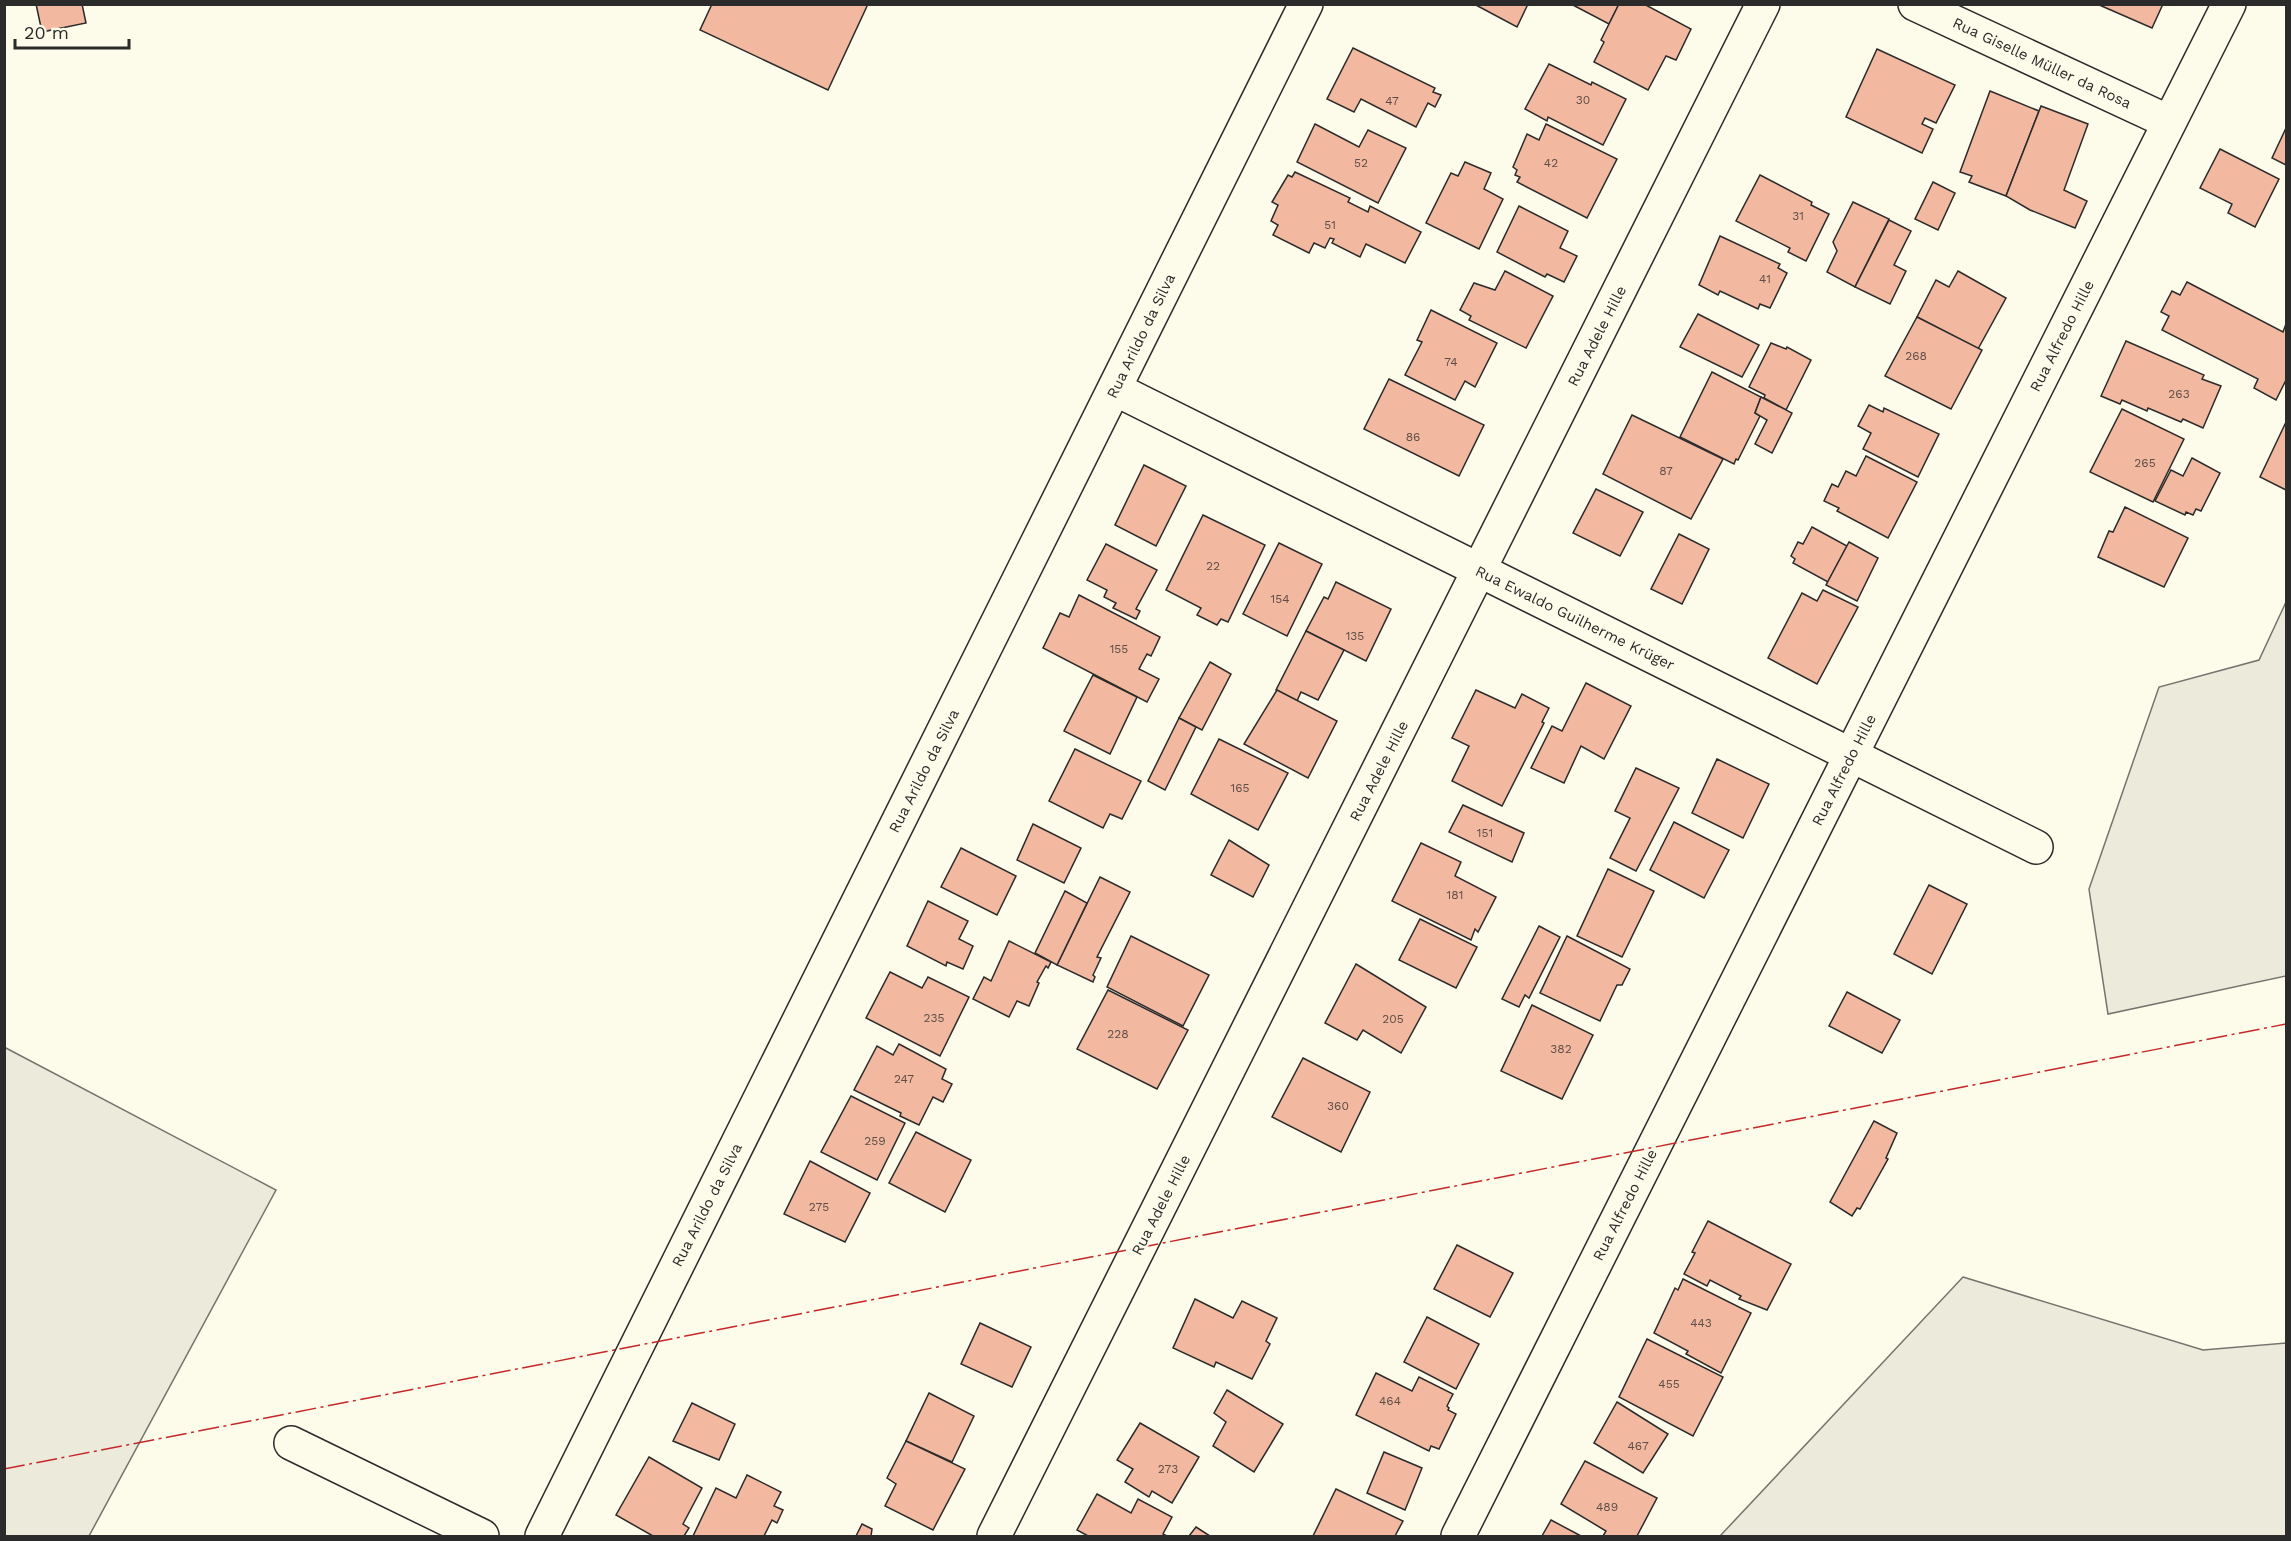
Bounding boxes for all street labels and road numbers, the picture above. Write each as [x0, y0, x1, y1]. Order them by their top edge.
street label: Rua Giselle Müller da Rosa [1950, 14, 2135, 113]
street label: Rua Arildo da Silva [1103, 270, 1179, 401]
street label: Rua Alfredo Hille [2026, 277, 2098, 395]
street label: Rua Adele Hille [1564, 283, 1630, 389]
street label: Rua Ewaldo Guilherme Krüger [1473, 562, 1677, 674]
street label: Rua Arildo da Silva [885, 706, 963, 836]
street label: Rua Alfredo Hille [1808, 711, 1880, 829]
street label: Rua Adele Hille [1346, 718, 1412, 824]
street label: Rua Arildo da Silva [668, 1140, 746, 1270]
street label: Rua Alfredo Hille [1589, 1146, 1661, 1264]
street label: Rua Adele Hille [1128, 1152, 1194, 1258]

